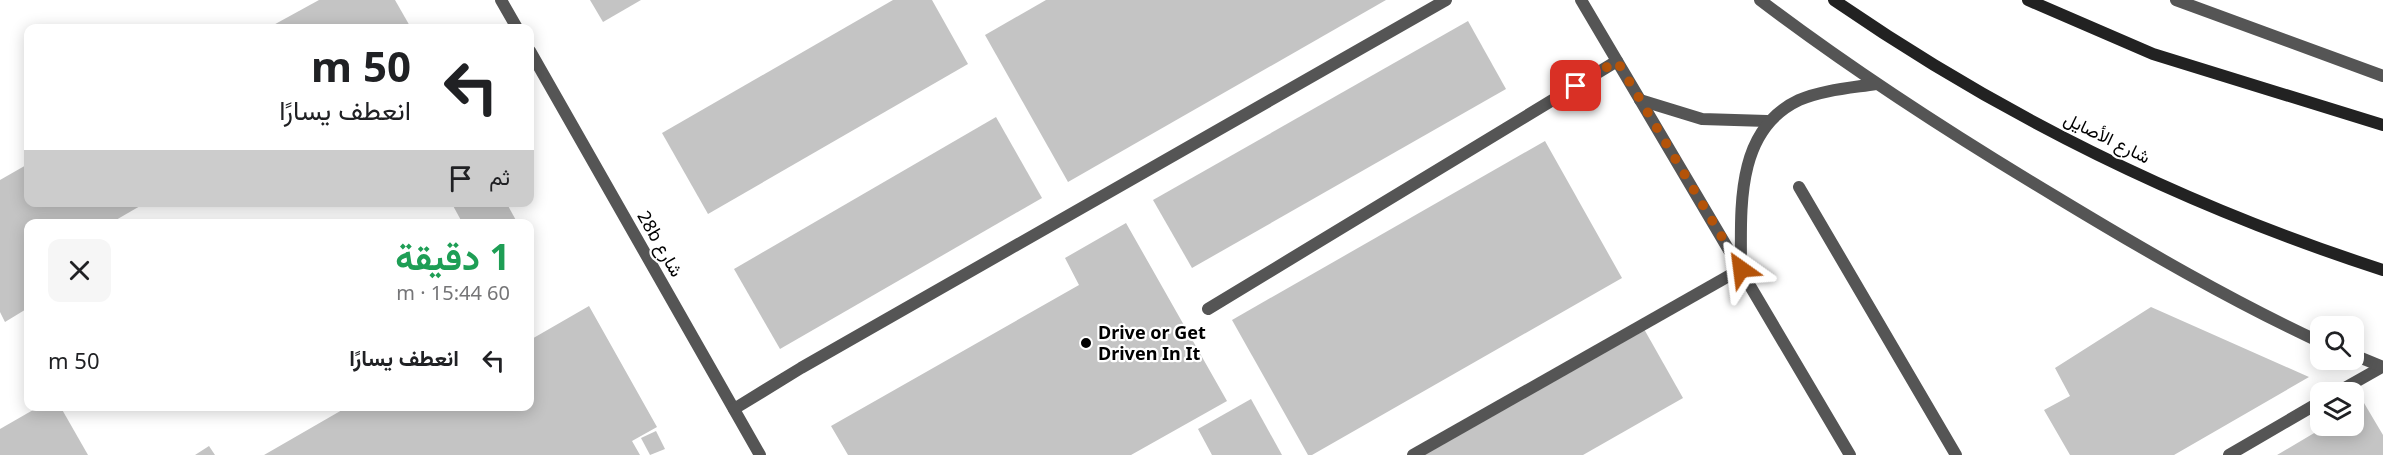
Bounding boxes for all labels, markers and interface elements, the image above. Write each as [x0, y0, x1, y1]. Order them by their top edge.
text: 50 m [311, 37, 411, 94]
icon: left [432, 48, 510, 126]
pin [1550, 60, 1601, 111]
icon: arrive [1559, 69, 1592, 102]
text: انعطف يسارًا [279, 91, 411, 128]
street label: شارع الأصايل [2060, 106, 2155, 169]
text: ثم [489, 161, 510, 191]
icon: arrive [444, 162, 477, 195]
street label: 28b شارع [631, 206, 689, 281]
text: 1 دقيقة [395, 232, 510, 281]
position arrow [1709, 237, 1773, 301]
button: close [48, 239, 111, 302]
text: 60 m · 15:44 [396, 279, 510, 306]
map controls [2310, 316, 2364, 436]
button: search [2310, 316, 2364, 370]
place label: Drive or Get Driven In It [1098, 320, 1206, 365]
marker: Drive or Get Driven In It [1079, 336, 1093, 350]
text: انعطف يسارًا [349, 342, 459, 372]
icon: left [477, 344, 510, 377]
text: 50 m [48, 345, 99, 375]
button: layers [2310, 382, 2364, 436]

